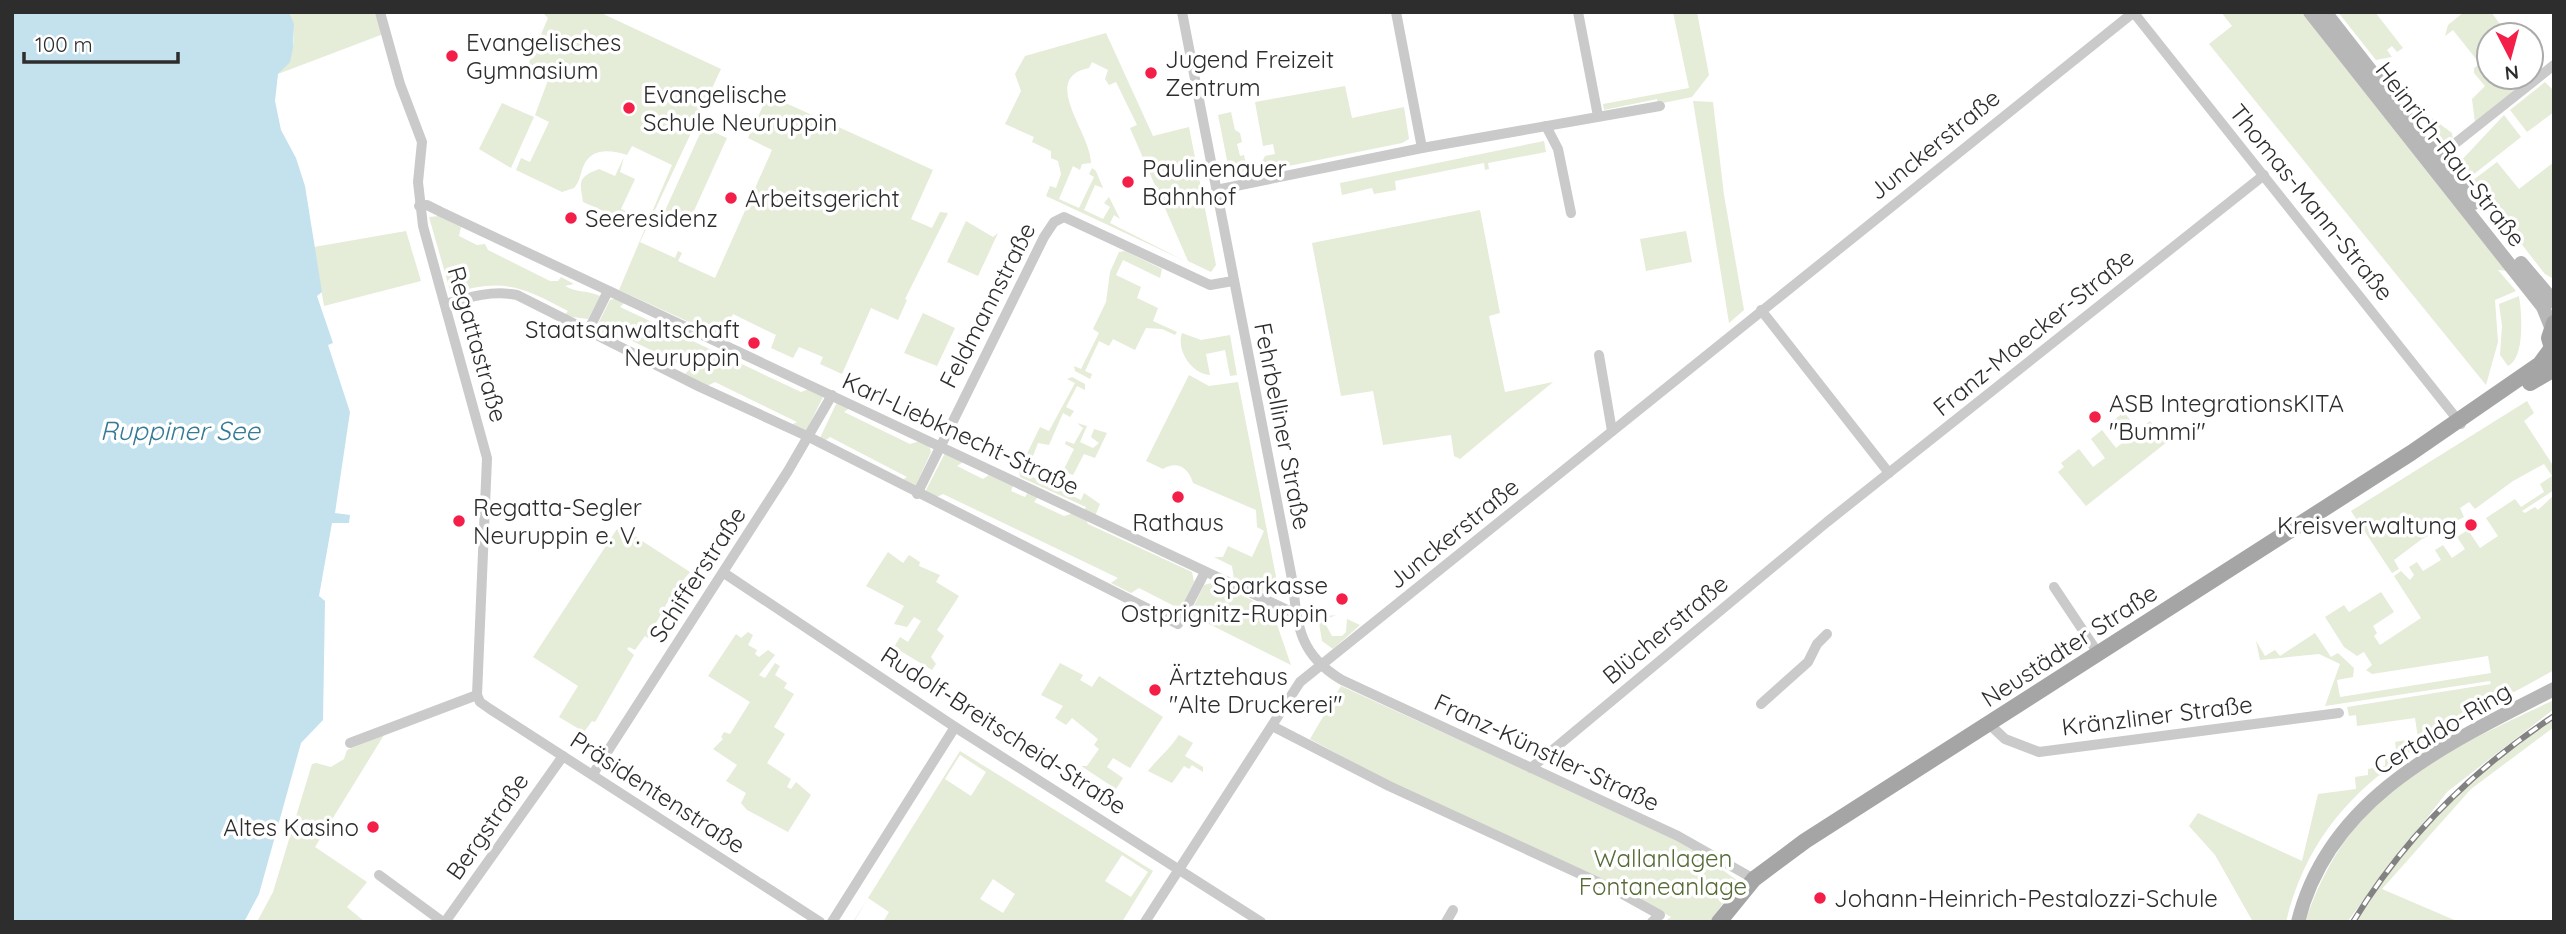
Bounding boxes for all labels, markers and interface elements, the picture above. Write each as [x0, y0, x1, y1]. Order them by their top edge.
scale bar [24, 21, 178, 65]
north arrow [2475, 21, 2545, 91]
place label: Evangelisches Gymnasium [466, 27, 621, 85]
text: 100 m [35, 31, 93, 57]
place label: Jugend Freizeit Zentrum [1165, 44, 1334, 102]
marker: Evangelisches Gymnasium [444, 48, 460, 64]
street label: Heinrich-Rau-Straße [2369, 56, 2533, 252]
text: N [2504, 60, 2520, 86]
marker: Jugend Freizeit Zentrum [1143, 65, 1159, 81]
place label: Evangelische Schule Neuruppin [643, 79, 837, 137]
street label: Junckerstraße [1862, 82, 2006, 206]
street label: Thomas-Mann-Straße [2223, 98, 2401, 306]
marker: Evangelische Schule Neuruppin [621, 100, 637, 116]
place label: Paulinenauer Bahnhof [1142, 153, 1287, 211]
marker: Paulinenauer Bahnhof [1120, 174, 1136, 190]
place label: Arbeitsgericht [745, 183, 900, 213]
marker: Arbeitsgericht [723, 190, 739, 206]
place label: Seeresidenz [585, 203, 718, 233]
marker: Seeresidenz [563, 210, 579, 226]
street label: Feldmannstraße [932, 217, 1042, 393]
street label: Franz-Maecker-Straße [1927, 242, 2139, 422]
street label: Regattastraße [441, 263, 515, 425]
place label: Staatsanwaltschaft Neuruppin [525, 314, 740, 372]
street label: Fehrbelliner Straße [1248, 320, 1318, 532]
marker: Staatsanwaltschaft Neuruppin [746, 335, 762, 351]
street label: Karl-Liebknecht-Straße [838, 365, 1084, 501]
place label: ASB IntegrationsKITA "Bummi" [2109, 388, 2344, 446]
marker: ASB IntegrationsKITA "Bummi" [2087, 409, 2103, 425]
water label: Ruppiner See [100, 414, 261, 447]
street label: Junckerstraße [1381, 471, 1525, 595]
marker: Rathaus [1170, 489, 1186, 505]
place label: Regatta-Segler Neuruppin e. V. [473, 492, 642, 550]
street label: Schifferstraße [642, 501, 752, 647]
place label: Rathaus [1132, 507, 1224, 537]
place label: Kreisverwaltung [2277, 510, 2457, 540]
marker: Regatta-Segler Neuruppin e. V. [451, 513, 467, 529]
marker: Kreisverwaltung [2463, 517, 2479, 533]
street label: Blücherstraße [1596, 568, 1734, 690]
place label: Sparkasse Ostprignitz-Ruppin [1121, 570, 1328, 628]
street label: Neustädter Straße [1975, 577, 2163, 713]
marker: Sparkasse Ostprignitz-Ruppin [1334, 591, 1350, 607]
street label: Rudolf-Breitscheid-Straße [876, 639, 1132, 821]
place label: Ärtztehaus "Alte Druckerei" [1169, 661, 1342, 719]
street label: Certaldo-Ring [2368, 675, 2516, 781]
marker: Ärtztehaus "Alte Druckerei" [1147, 682, 1163, 698]
street label: Franz-Künstler-Straße [1430, 687, 1664, 817]
street label: Kränzliner Straße [2060, 688, 2254, 742]
street label: Präsidentenstraße [565, 724, 751, 860]
street label: Bergstraße [439, 767, 535, 885]
place label: Altes Kasino [223, 812, 359, 842]
marker: Altes Kasino [365, 819, 381, 835]
park label: Wallanlagen Fontaneanlage [1579, 843, 1747, 901]
place label: Johann-Heinrich-Pestalozzi-Schule [1834, 883, 2218, 913]
marker: Johann-Heinrich-Pestalozzi-Schule [1812, 890, 1828, 906]

